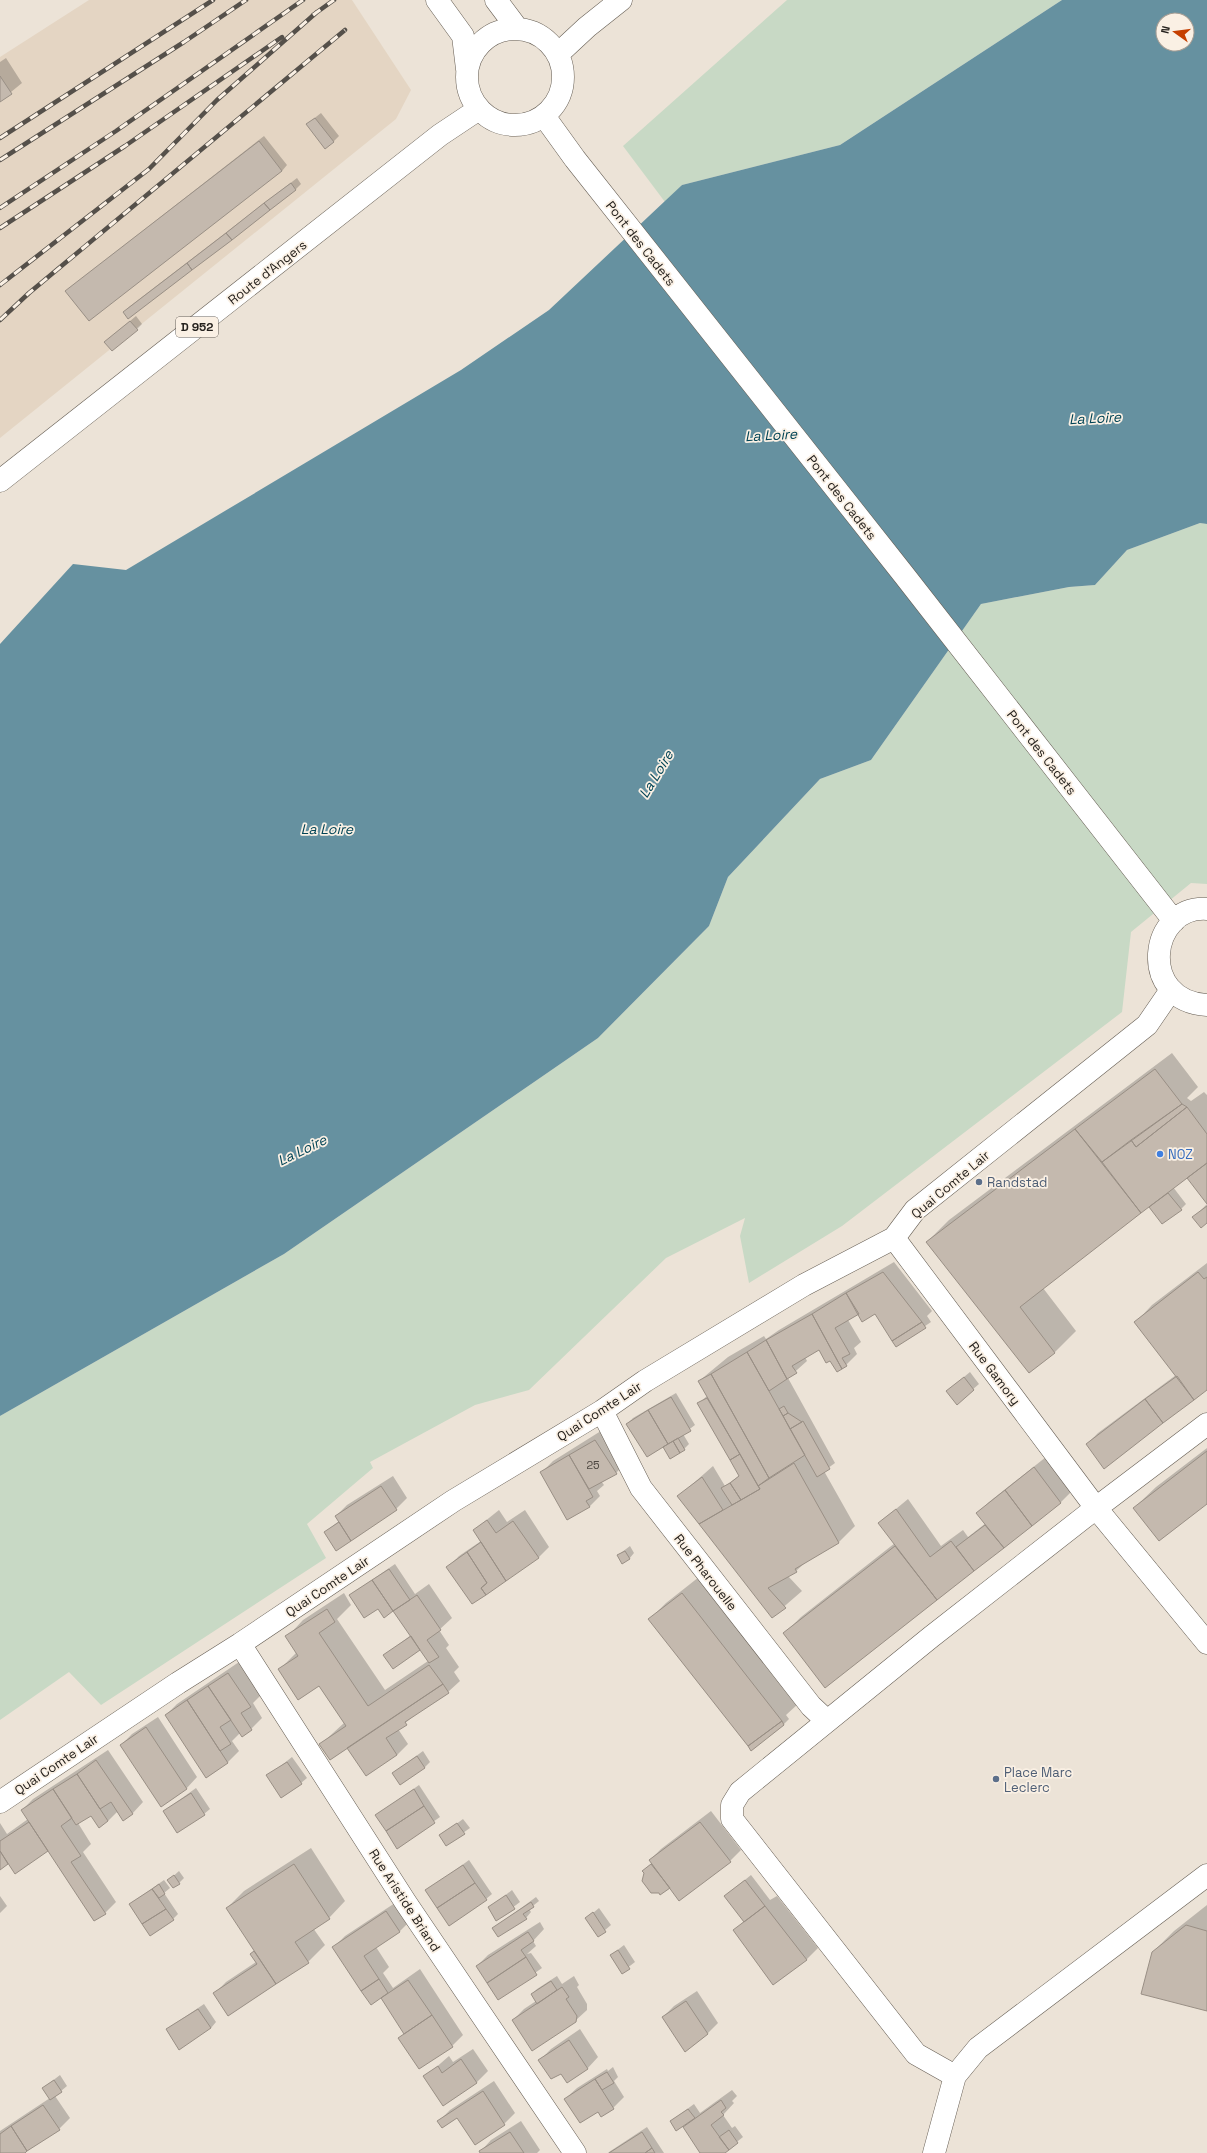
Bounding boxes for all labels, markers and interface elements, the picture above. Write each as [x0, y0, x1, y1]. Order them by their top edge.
north arrow [1155, 12, 1195, 52]
text: N [1158, 24, 1173, 35]
street label: Pont des Cadets [602, 197, 679, 289]
street label: Route d'Angers [225, 236, 310, 308]
road number: D 952 [176, 317, 218, 337]
water label: La Loire [1068, 408, 1122, 428]
water label: La Loire [744, 425, 798, 445]
street label: Pont des Cadets [803, 451, 880, 543]
street label: Pont des Cadets [1003, 706, 1080, 798]
water label: La Loire [635, 746, 678, 801]
water label: La Loire [301, 820, 354, 838]
water label: La Loire [275, 1130, 330, 1170]
street label: Quai Comte Lair [908, 1146, 993, 1222]
place label: NOZ [1168, 1146, 1193, 1163]
marker: NOZ [1155, 1149, 1165, 1159]
place label: Randstad [987, 1174, 1047, 1191]
marker: Randstad [974, 1177, 984, 1187]
street label: Rue Gamory [965, 1338, 1024, 1408]
street label: Quai Comte Lair [554, 1378, 645, 1445]
house number: 25 [586, 1458, 600, 1472]
street label: Rue Pharouelle [670, 1530, 741, 1614]
street label: Quai Comte Lair [282, 1552, 373, 1621]
street label: Quai Comte Lair [11, 1730, 102, 1799]
place label: Place Marc Leclerc [1004, 1764, 1072, 1796]
marker: Place Marc Leclerc [991, 1774, 1001, 1784]
street label: Rue Aristide Briand [365, 1846, 444, 1955]

